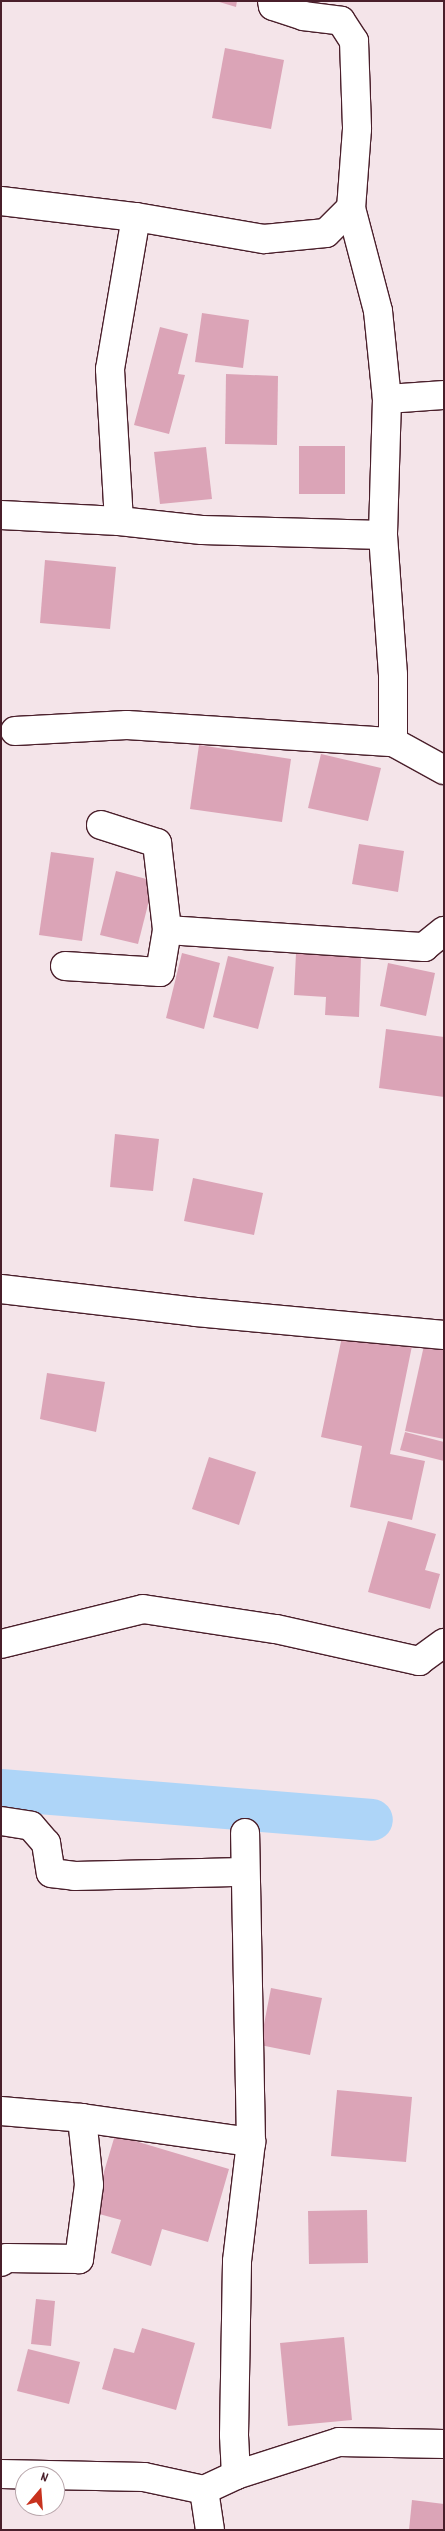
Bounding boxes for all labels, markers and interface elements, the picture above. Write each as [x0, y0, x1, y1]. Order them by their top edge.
north arrow [15, 2466, 65, 2516]
text: N [38, 2467, 51, 2488]

